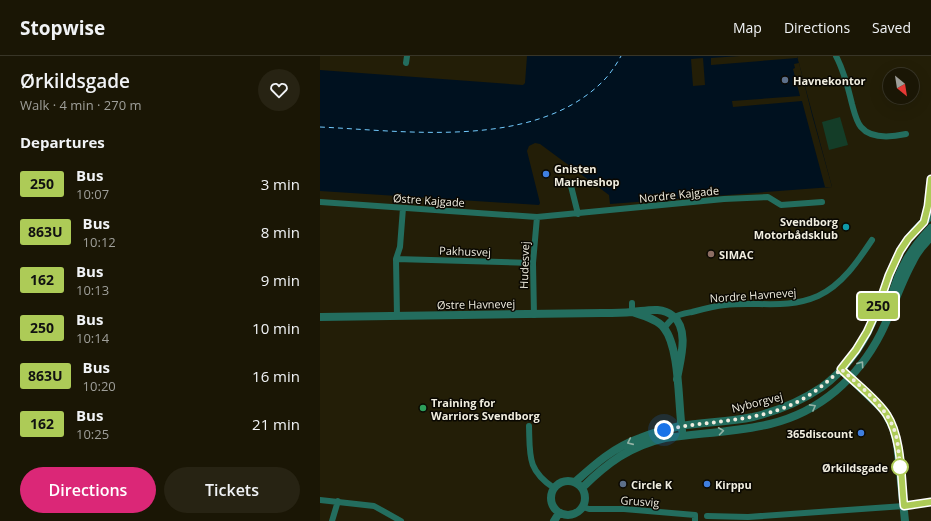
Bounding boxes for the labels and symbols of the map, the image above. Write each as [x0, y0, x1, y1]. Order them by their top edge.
north arrow [883, 68, 919, 104]
place label: Havnekontor [793, 73, 866, 88]
marker: Havnekontor [780, 75, 790, 85]
place label: Gnisten Marineshop [554, 161, 620, 189]
marker: Gnisten Marineshop [541, 169, 551, 179]
street label: Nordre Kajgade [638, 182, 720, 206]
street label: Østre Kajgade [393, 190, 465, 210]
place label: Svendborg Motorbådsklub [754, 214, 839, 242]
marker: Svendborg Motorbådsklub [841, 222, 851, 232]
street label: Hudesvej [516, 241, 532, 289]
street label: Pakhusvej [439, 243, 491, 259]
place label: SIMAC [719, 247, 754, 262]
marker: SIMAC [706, 249, 716, 259]
street label: Nordre Havnevej [709, 284, 797, 306]
line badge: 250 [855, 293, 901, 319]
street label: Østre Havnevej [437, 296, 515, 312]
one-way arrow [856, 362, 863, 369]
street label: Nyborgvej [730, 388, 784, 416]
place label: Training for Warriors Svendborg [431, 395, 541, 423]
marker: Training for Warriors Svendborg [418, 403, 428, 413]
one-way arrow [809, 404, 816, 411]
your location [654, 420, 674, 440]
place label: 365discount [787, 426, 853, 441]
one-way arrow [718, 427, 724, 436]
marker: 365discount [856, 428, 866, 438]
one-way arrow [627, 437, 634, 445]
marker: Ørkildsgade [891, 458, 909, 476]
place label: Ørkildsgade [822, 460, 888, 475]
place label: Circle K [631, 477, 673, 492]
place label: Kirppu [715, 477, 752, 492]
marker: Circle K [618, 479, 628, 489]
marker: Kirppu [702, 479, 712, 489]
street label: Grusvig [620, 492, 660, 510]

